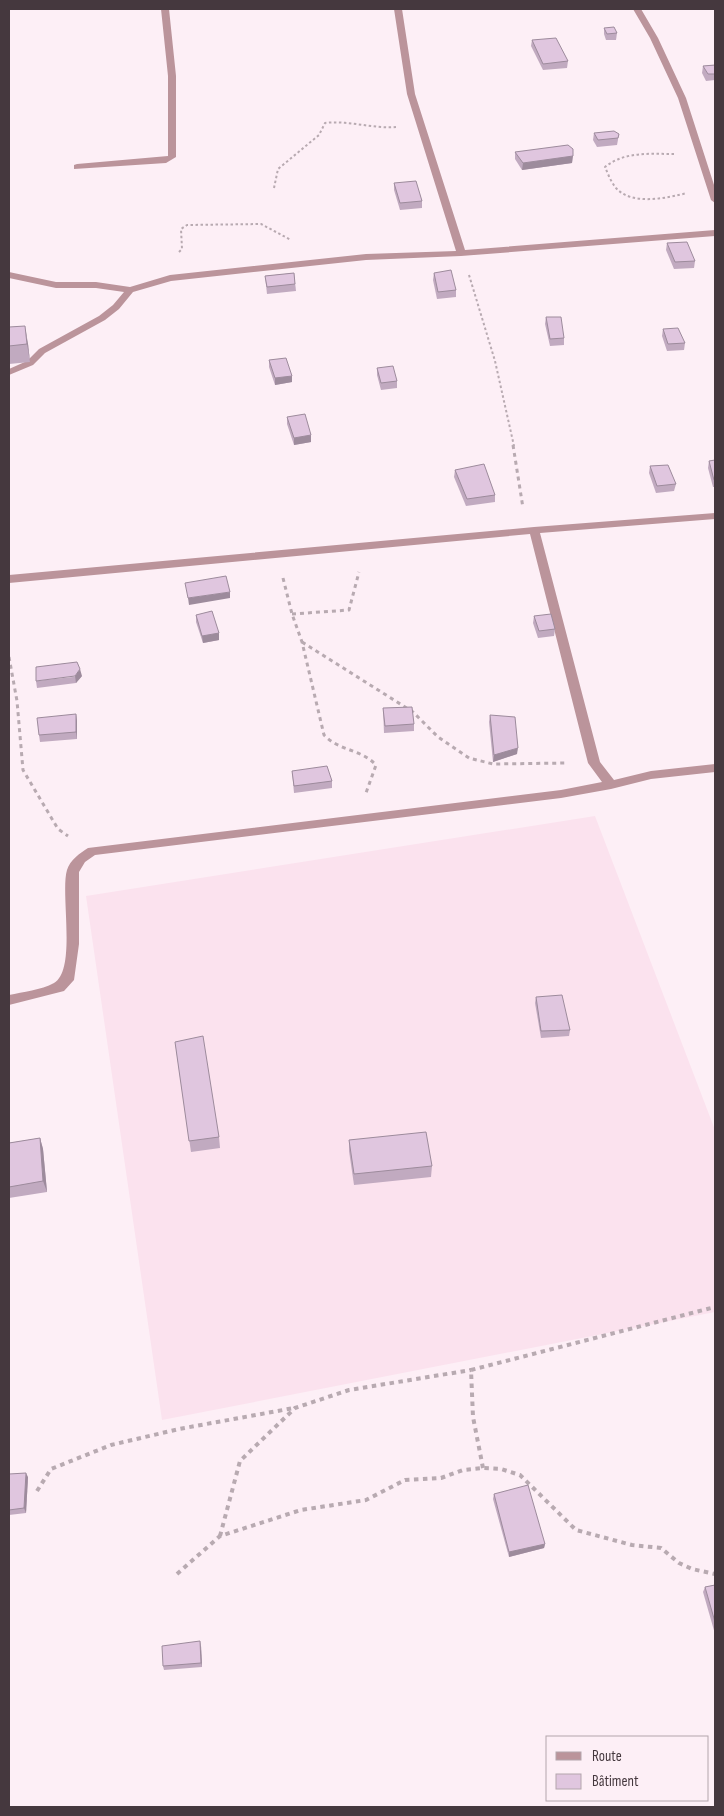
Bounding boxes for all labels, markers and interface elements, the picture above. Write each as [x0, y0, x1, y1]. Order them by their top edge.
legend [546, 1736, 709, 1801]
text: Route [592, 1747, 622, 1766]
text: Bâtiment [592, 1772, 639, 1791]

